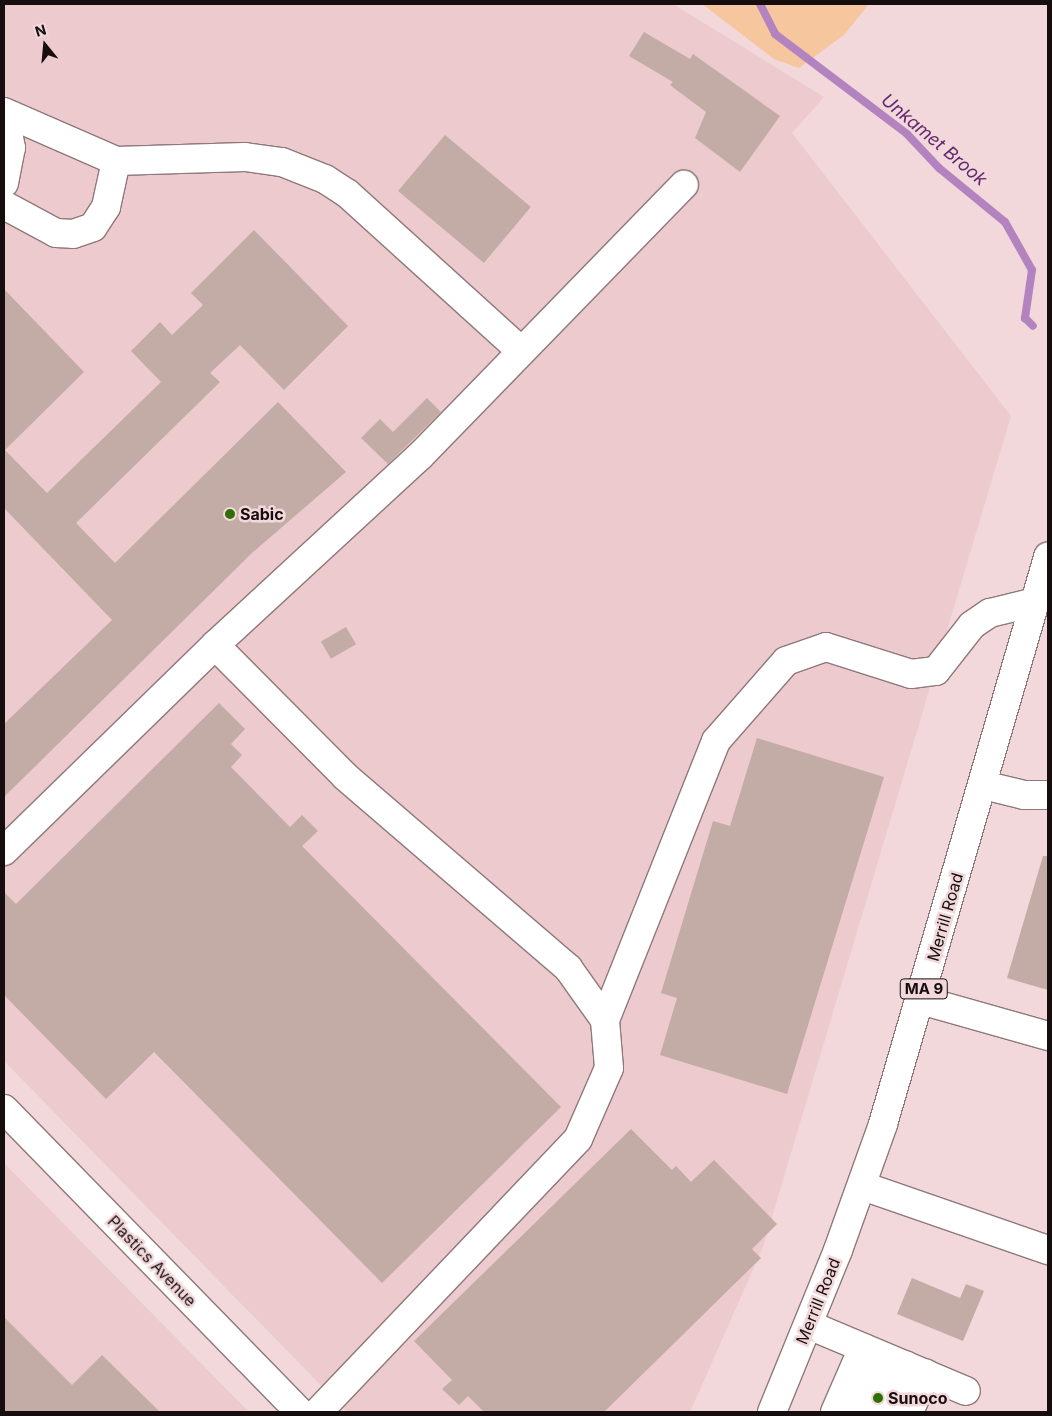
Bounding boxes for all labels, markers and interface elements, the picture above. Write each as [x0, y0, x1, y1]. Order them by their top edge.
north arrow [20, 20, 70, 70]
text: N [33, 20, 48, 40]
water label: Unkamet Brook [877, 89, 991, 191]
place label: Sabic [240, 504, 284, 524]
marker: Sabic [224, 508, 236, 520]
street label: Merrill Road [923, 871, 967, 963]
road number: MA 9 [899, 976, 949, 1002]
street label: Plastics Avenue [104, 1212, 200, 1310]
street label: Merrill Road [792, 1255, 844, 1347]
place label: Sunoco [888, 1388, 947, 1408]
marker: Sunoco [872, 1392, 884, 1404]

